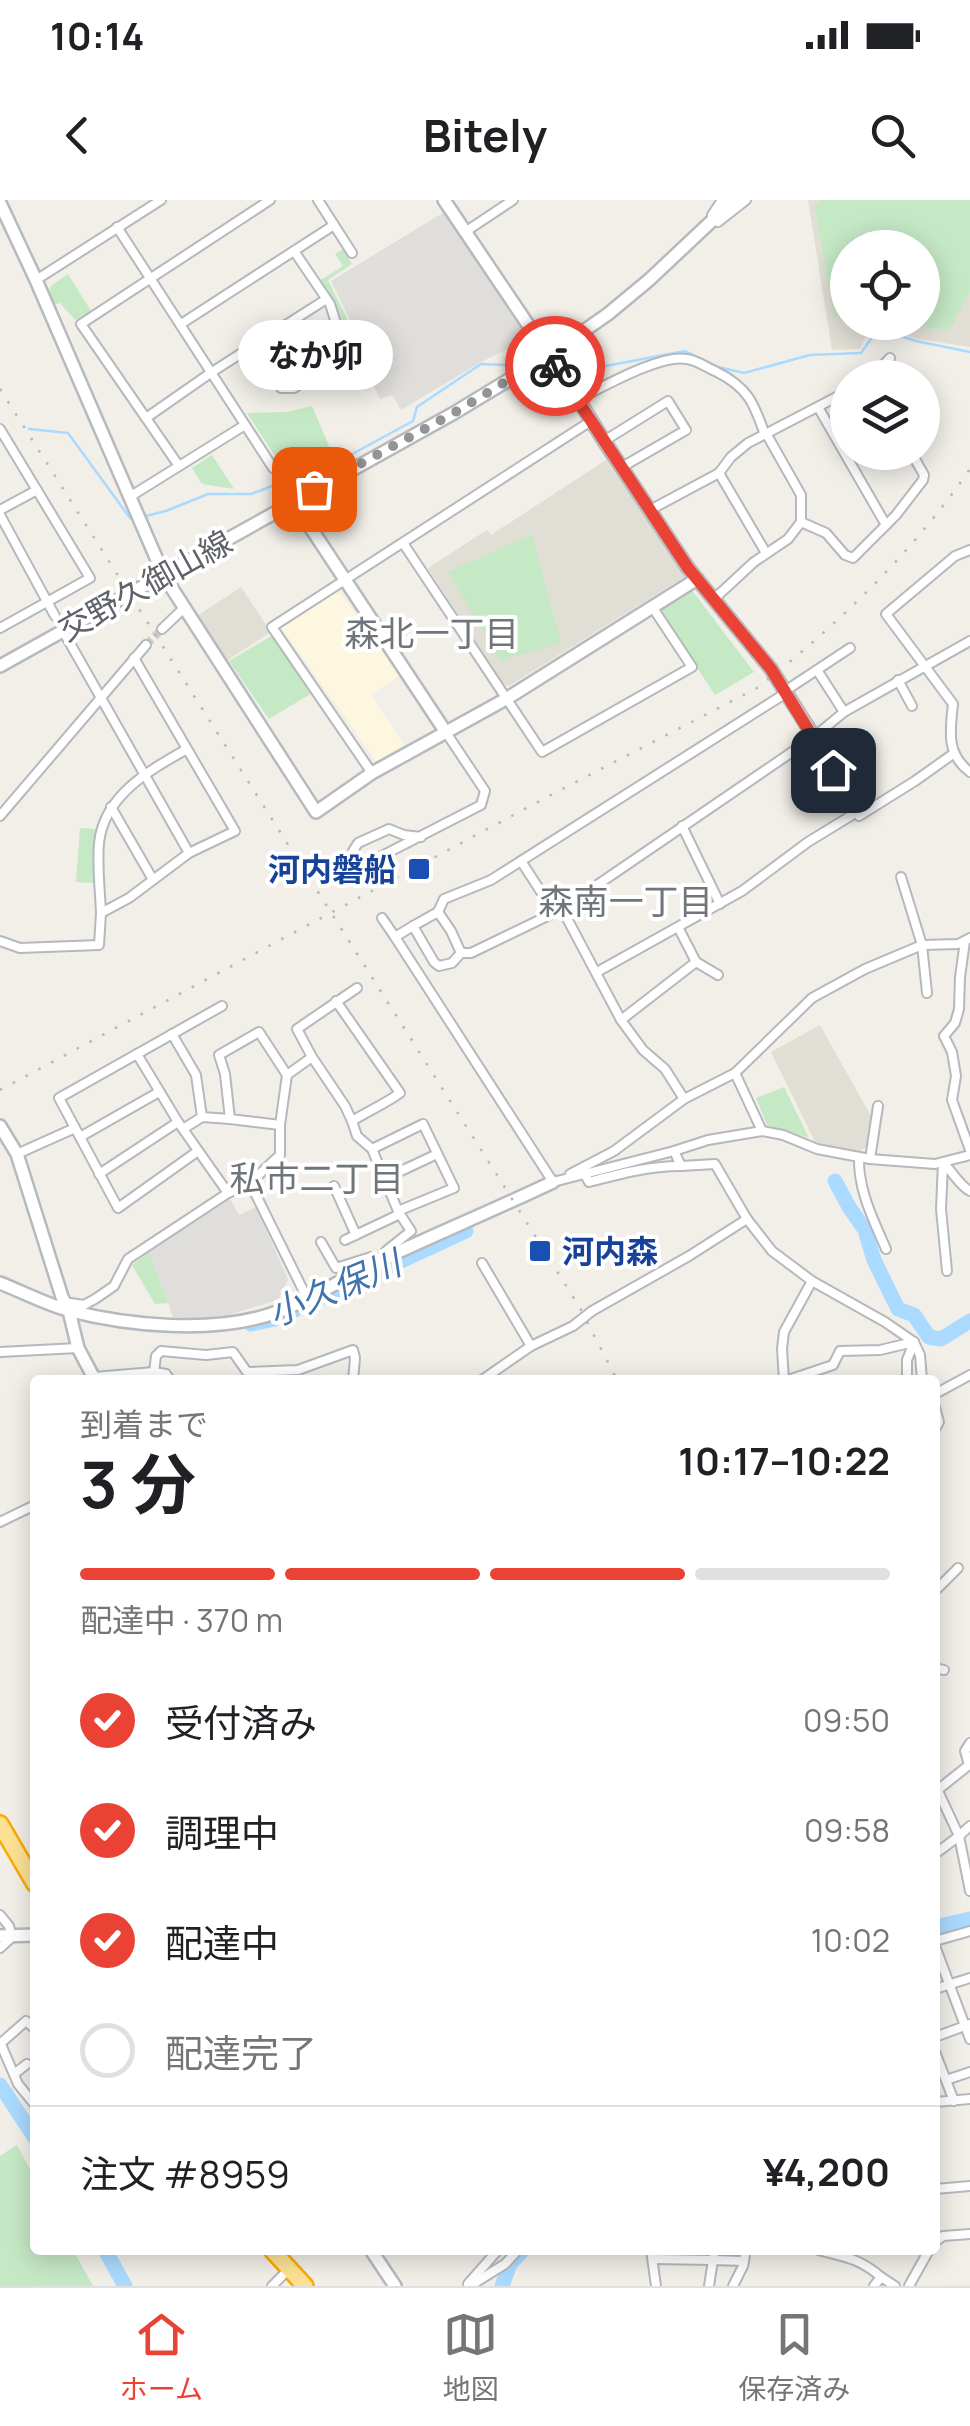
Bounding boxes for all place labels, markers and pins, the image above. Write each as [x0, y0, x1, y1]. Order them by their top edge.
callout: なか卯 [236, 319, 392, 389]
pin [272, 447, 357, 532]
pin [791, 728, 876, 813]
place label: 河内磐船 [268, 847, 396, 891]
marker: 河内磐船 [406, 856, 432, 882]
place label: 河内森 [562, 1229, 658, 1273]
marker: 河内森 [527, 1238, 553, 1264]

